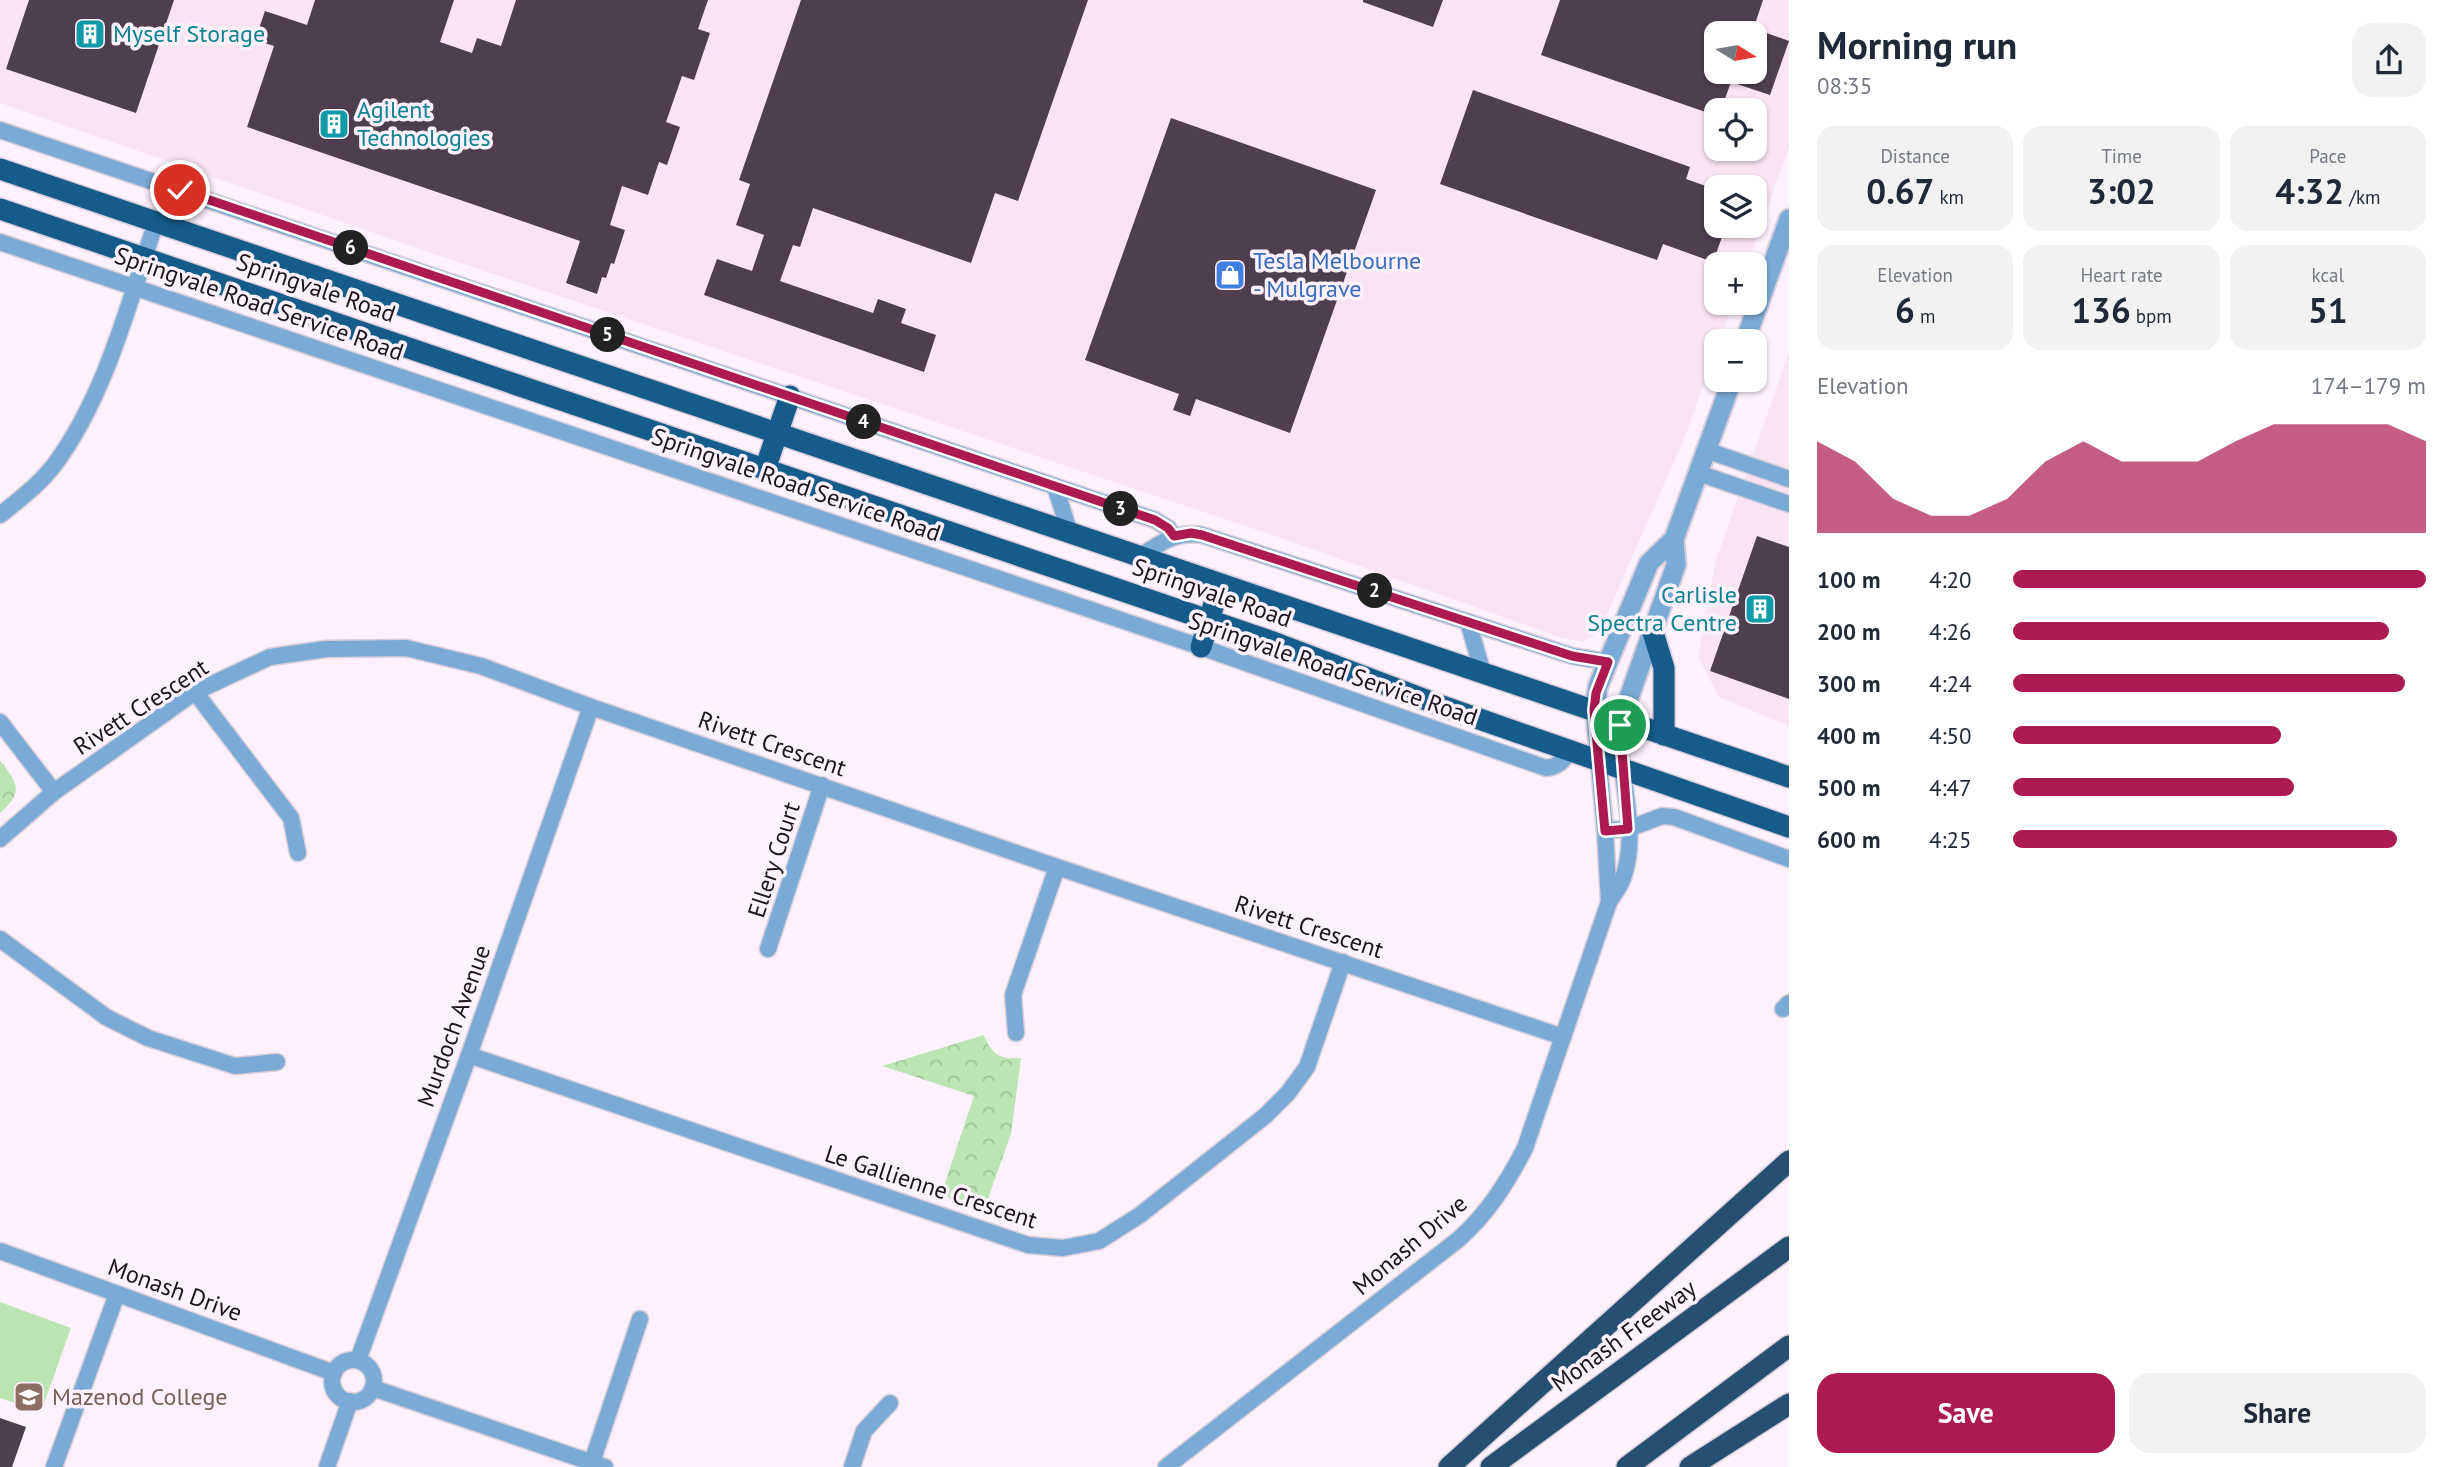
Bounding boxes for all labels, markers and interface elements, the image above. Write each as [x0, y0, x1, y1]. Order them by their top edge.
building icon: Myself Storage [73, 17, 107, 51]
place label: Myself Storage [113, 18, 265, 49]
text: Morning run [1817, 20, 2017, 69]
north arrow [1704, 21, 1768, 84]
map controls [1704, 21, 1767, 392]
button: share [2352, 23, 2426, 97]
text: 08:35 [1817, 71, 1872, 100]
place label: Agilent Technologies [357, 94, 491, 153]
button: locate [1704, 98, 1767, 161]
building icon: Agilent Technologies [317, 107, 351, 141]
text: Distance [1880, 144, 1950, 168]
text: Time [2101, 144, 2142, 168]
text: Pace [2309, 144, 2346, 168]
pin [150, 160, 210, 220]
text: 0.67 [1866, 168, 1934, 214]
text: 3:02 [2087, 168, 2156, 214]
text: 4:32 [2275, 168, 2344, 214]
icon: check [161, 171, 199, 209]
button: layers [1704, 175, 1767, 238]
text: km [1934, 185, 1964, 209]
text: /km [2344, 185, 2380, 209]
pin: 6 [334, 230, 368, 266]
text: 6 [345, 235, 356, 259]
street label: Springvale Road Service Road [111, 239, 408, 368]
place label: Tesla Melbourne - Mulgrave [1253, 245, 1421, 304]
street label: Springvale Road [233, 246, 400, 329]
button: + [1704, 252, 1767, 315]
shop icon: Tesla Melbourne - Mulgrave [1213, 258, 1247, 292]
text: Elevation [1877, 263, 1953, 287]
text: Heart rate [2080, 263, 2163, 287]
text: kcal [2312, 263, 2344, 287]
text: 6 [1895, 287, 1915, 333]
text: 136 [2071, 287, 2131, 333]
text: 51 [2308, 287, 2348, 333]
text: m [1915, 304, 1935, 328]
text: bpm [2131, 304, 2172, 328]
pin: 5 [590, 318, 626, 352]
text: 5 [602, 322, 613, 346]
button: − [1704, 329, 1767, 392]
text: Elevation [1817, 371, 1909, 400]
text: 174–179 m [2311, 371, 2426, 400]
pin: 4 [846, 404, 882, 440]
text: 4 [858, 409, 869, 433]
street label: Springvale Road Service Road [648, 420, 945, 549]
pin: 3 [1104, 491, 1138, 526]
text: 3 [1115, 496, 1126, 520]
street label: Springvale Road [1129, 551, 1296, 634]
text: 100 m [1817, 565, 1880, 594]
text: 4:20 [1929, 565, 1972, 594]
pin: 2 [1358, 574, 1392, 608]
text: 2 [1369, 578, 1380, 602]
place label: Carlisle Spectra Centre [1587, 579, 1737, 638]
building icon: Carlisle Spectra Centre [1743, 592, 1777, 626]
street label: Springvale Road Service Road [1185, 604, 1482, 733]
text: 200 m [1817, 617, 1880, 646]
text: 4:26 [1929, 617, 1972, 646]
street label: Rivett Crescent [68, 652, 214, 762]
text: 300 m [1817, 669, 1880, 698]
text: 4:24 [1929, 669, 1972, 698]
pin [1590, 695, 1650, 755]
street label: Rivett Crescent [694, 704, 850, 783]
icon: arrive [1601, 706, 1639, 744]
text: 400 m [1817, 721, 1880, 750]
text: 4:50 [1929, 721, 1972, 750]
text: 500 m [1817, 773, 1880, 802]
text: 4:47 [1929, 773, 1972, 802]
street label: Ellery Court [740, 798, 807, 922]
text: 600 m [1817, 825, 1880, 854]
text: 4:25 [1929, 825, 1972, 854]
street label: Rivett Crescent [1231, 888, 1387, 965]
street label: Murdoch Avenue [410, 940, 497, 1111]
street label: Le Gallienne Crescent [821, 1138, 1041, 1235]
street label: Monash Drive [1346, 1188, 1473, 1302]
street label: Monash Drive [104, 1251, 246, 1328]
street label: Monash Freeway [1545, 1273, 1702, 1399]
button: Save [1817, 1373, 2115, 1453]
button: Share [2129, 1373, 2426, 1453]
school or university icon: Mazenod College [12, 1380, 46, 1414]
place label: Mazenod College [52, 1381, 228, 1412]

